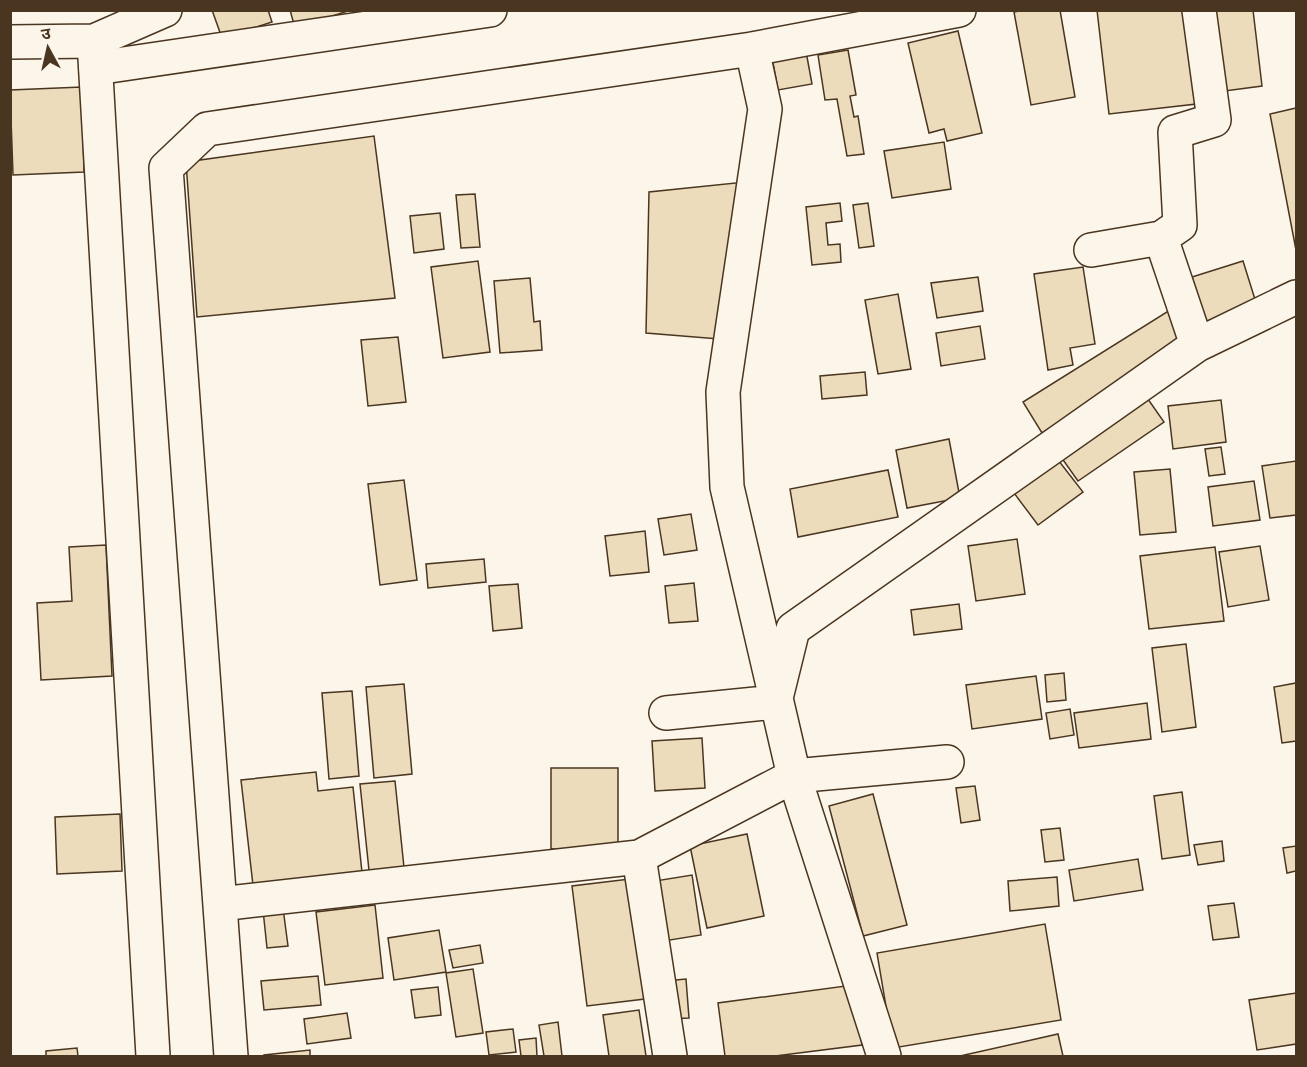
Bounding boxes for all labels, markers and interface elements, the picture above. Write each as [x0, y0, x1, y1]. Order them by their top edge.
north arrow [18, 18, 78, 78]
text: उ [40, 23, 53, 44]

